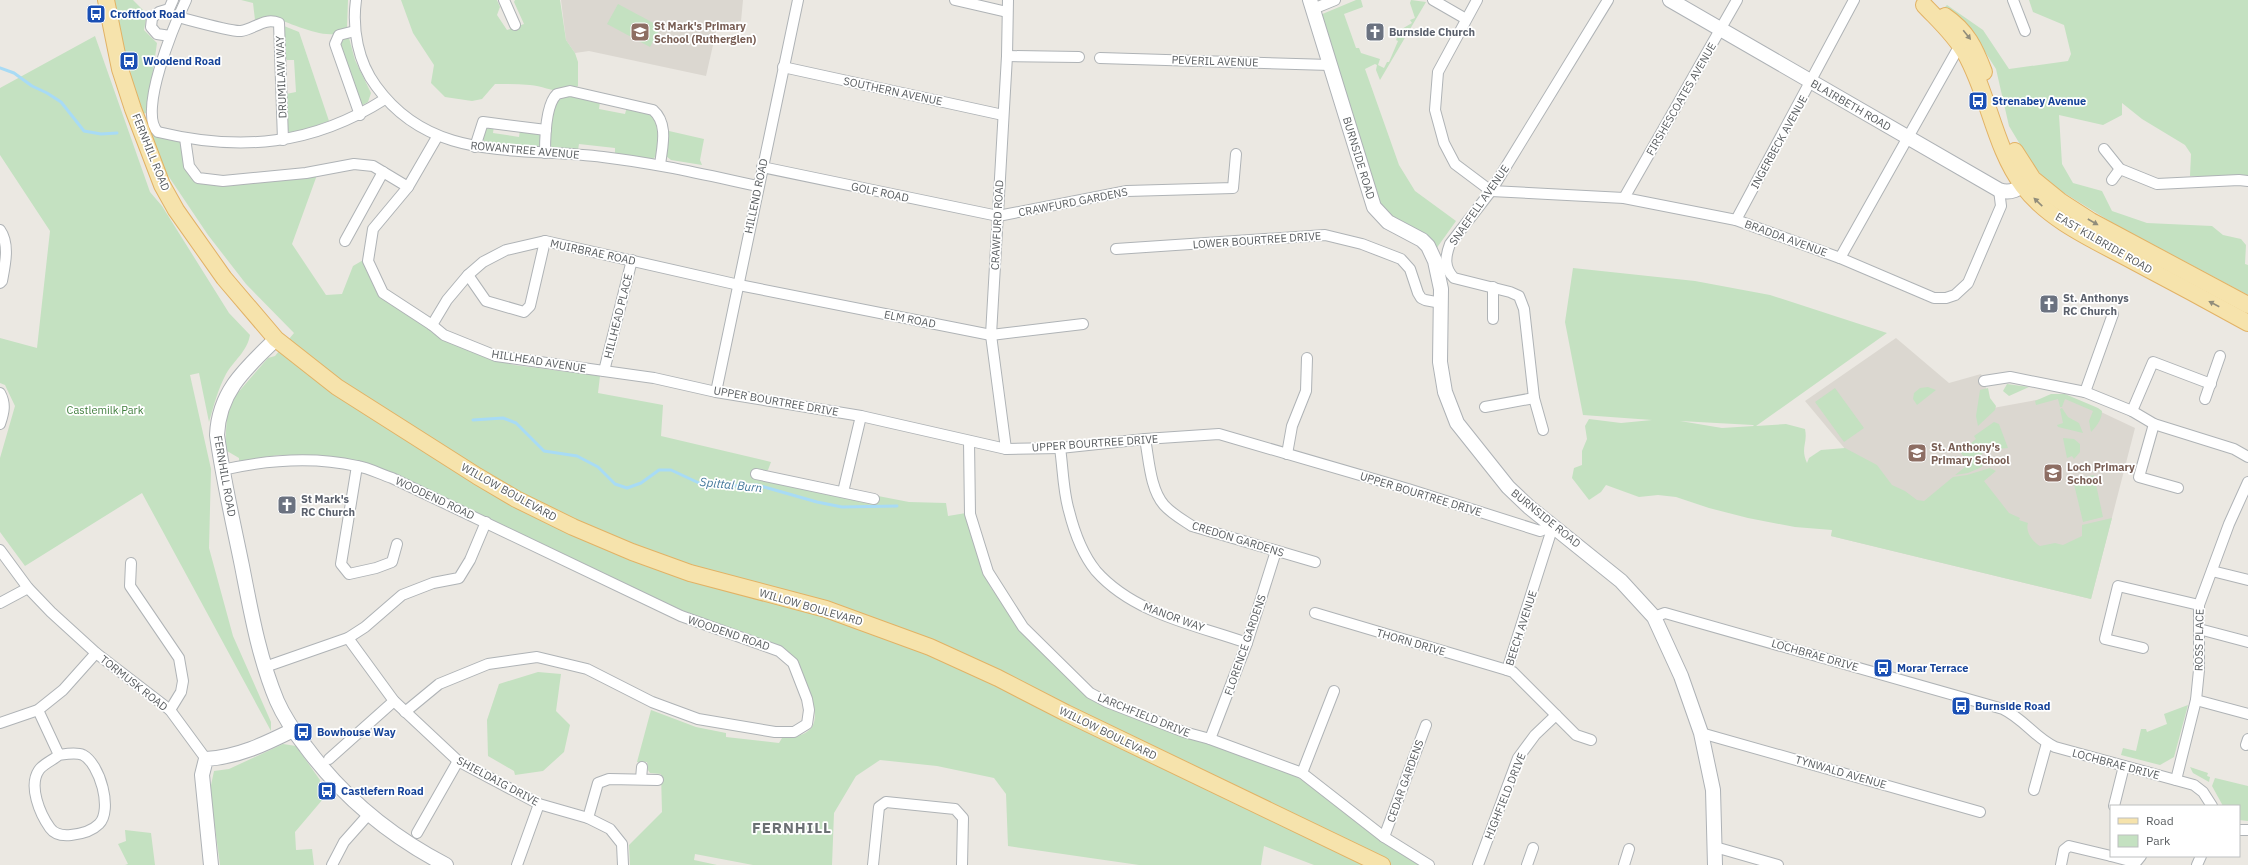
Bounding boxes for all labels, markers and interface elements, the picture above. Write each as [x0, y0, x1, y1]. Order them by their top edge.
bus stop icon: Croftfoot Road [85, 3, 107, 25]
place label: Croftfoot Road [110, 7, 185, 21]
place label: St Mark's Primary School (Rutherglen) [654, 19, 757, 46]
school or university icon: St Mark's Primary School (Rutherglen) [629, 21, 651, 43]
church icon: Burnside Church [1364, 21, 1386, 43]
place label: Burnside Church [1389, 25, 1475, 39]
one-way arrow [1962, 29, 1971, 40]
street label: DRUMILAW WAY [273, 35, 289, 119]
street label: FIRSHESCOATES AVENUE [1643, 40, 1719, 158]
bus stop icon: Woodend Road [118, 50, 140, 72]
street label: PEVERIL AVENUE [1171, 52, 1259, 70]
place label: Woodend Road [143, 54, 221, 68]
street label: SOUTHERN AVENUE [842, 74, 944, 108]
street label: BLAIRBETH ROAD [1808, 76, 1894, 134]
bus stop icon: Strenabey Avenue [1967, 90, 1989, 112]
street label: INGERBECK AVENUE [1748, 93, 1810, 191]
place label: Strenabey Avenue [1992, 94, 2086, 108]
street label: FERNHILL ROAD [129, 111, 173, 193]
street label: BURNSIDE ROAD [1340, 115, 1378, 201]
street label: ROWANTREE AVENUE [470, 138, 580, 162]
street label: HILLEND ROAD [741, 157, 771, 235]
street label: SNAEFELL AVENUE [1446, 162, 1512, 248]
street label: GOLF ROAD [850, 179, 910, 205]
street label: CRAWFURD ROAD [988, 180, 1006, 270]
street label: CRAWFURD GARDENS [1017, 185, 1129, 219]
one-way arrow [2033, 197, 2043, 207]
street label: EAST KILBRIDE ROAD [2053, 210, 2155, 276]
street label: BRADDA AVENUE [1743, 217, 1829, 259]
one-way arrow [2087, 219, 2099, 226]
street label: LOWER BOURTREE DRIVE [1192, 229, 1322, 251]
street label: MUIRBRAE ROAD [549, 236, 637, 268]
street label: HILLHEAD PLACE [601, 272, 635, 360]
place label: St. Anthonys RC Church [2063, 291, 2129, 318]
church icon: St. Anthonys RC Church [2038, 293, 2060, 315]
one-way arrow [2208, 301, 2220, 308]
street label: ELM ROAD [883, 307, 937, 331]
street label: HILLHEAD AVENUE [491, 347, 587, 375]
street label: UPPER BOURTREE DRIVE [712, 383, 840, 419]
park label: Castlemilk Park [67, 403, 144, 417]
street label: UPPER BOURTREE DRIVE [1031, 432, 1159, 454]
street label: FERNHILL ROAD [211, 434, 239, 518]
place label: St. Anthony's Primary School [1931, 440, 2010, 467]
school or university icon: St. Anthony's Primary School [1906, 442, 1928, 464]
street label: WILLOW BOULEVARD [459, 460, 559, 524]
place label: Loch Primary School [2067, 460, 2135, 487]
school or university icon: Loch Primary School [2042, 462, 2064, 484]
street label: UPPER BOURTREE DRIVE [1358, 469, 1484, 519]
street label: WOODEND ROAD [393, 473, 477, 523]
water label: Spittal Burn [699, 474, 763, 495]
street label: BURNSIDE ROAD [1508, 486, 1584, 550]
place label: St Mark's RC Church [301, 492, 355, 519]
church icon: St Mark's RC Church [276, 494, 298, 516]
street label: CREDON GARDENS [1190, 518, 1286, 560]
street label: WILLOW BOULEVARD [758, 586, 864, 628]
street label: BEECH AVENUE [1502, 588, 1540, 668]
street label: FLORENCE GARDENS [1221, 593, 1269, 697]
street label: MANOR WAY [1142, 599, 1207, 635]
street label: ROSS PLACE [2191, 609, 2207, 671]
street label: WOODEND ROAD [686, 612, 772, 654]
street label: THORN DRIVE [1375, 625, 1447, 659]
street label: LOCHBRAE DRIVE [1770, 636, 1860, 674]
street label: TORMUSK ROAD [97, 652, 171, 714]
bus stop icon: Morar Terrace [1872, 657, 1894, 679]
place label: Morar Terrace [1897, 661, 1969, 675]
street label: LARCHFIELD DRIVE [1096, 690, 1192, 740]
bus stop icon: Burnside Road [1950, 695, 1972, 717]
place label: Burnside Road [1975, 699, 2050, 713]
street label: WILLOW BOULEVARD [1057, 703, 1159, 763]
bus stop icon: Bowhouse Way [292, 721, 314, 743]
place label: Bowhouse Way [317, 725, 396, 739]
street label: CEDAR GARDENS [1384, 738, 1426, 824]
street label: LOCHBRAE DRIVE [2071, 746, 2161, 782]
street label: HIGHFIELD DRIVE [1481, 751, 1529, 841]
street label: TYNWALD AVENUE [1794, 752, 1888, 792]
street label: SHIELDAIG DRIVE [454, 753, 542, 809]
bus stop icon: Castlefern Road [316, 780, 338, 802]
place label: Castlefern Road [341, 784, 424, 798]
legend [2110, 805, 2240, 857]
text: Road [2146, 813, 2174, 828]
district label: FERNHILL [752, 818, 832, 837]
text: Park [2146, 833, 2171, 848]

